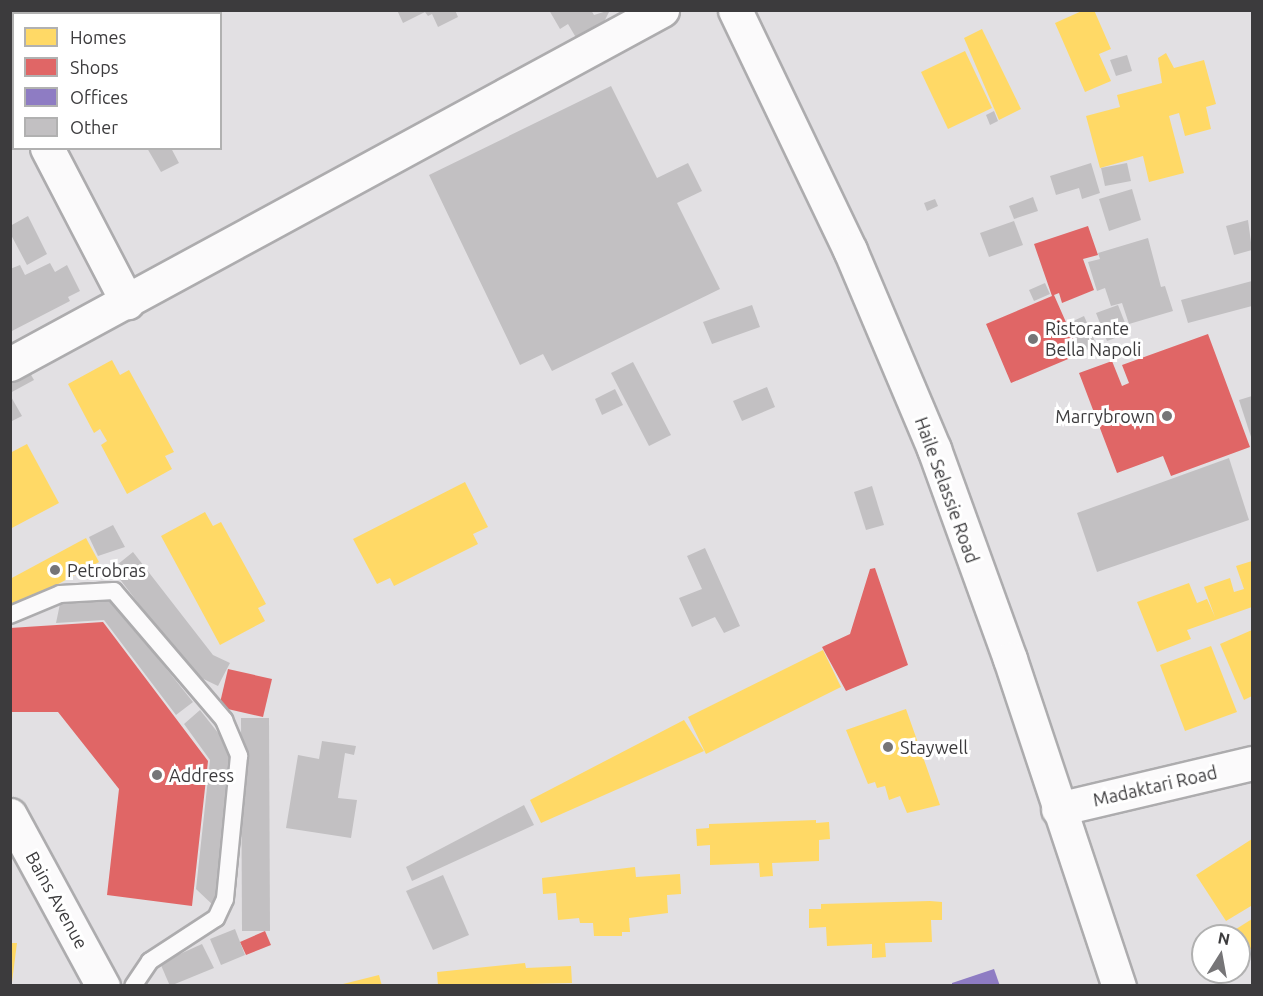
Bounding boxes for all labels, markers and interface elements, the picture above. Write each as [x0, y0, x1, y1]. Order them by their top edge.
legend [12, 12, 222, 150]
text: Homes [70, 27, 126, 47]
text: Shops [70, 57, 119, 77]
text: Offices [70, 87, 128, 107]
text: Other [70, 117, 118, 137]
place label: Ristorante Bella Napoli [1045, 318, 1141, 360]
marker: Ristorante Bella Napoli [1026, 332, 1040, 346]
place label: Marrybrown [1055, 405, 1155, 427]
marker: Marrybrown [1160, 409, 1174, 423]
street label: Haile Selassie Road [911, 414, 983, 566]
place label: Petrobras [67, 559, 146, 581]
marker: Petrobras [48, 563, 62, 577]
place label: Staywell [900, 736, 968, 758]
marker: Staywell [881, 740, 895, 754]
street label: Madaktari Road [1091, 761, 1219, 811]
place label: Address [169, 764, 234, 786]
marker: Address [150, 768, 164, 782]
street label: Bains Avenue [21, 848, 93, 952]
north arrow [1191, 924, 1251, 984]
text: N [1216, 928, 1232, 948]

